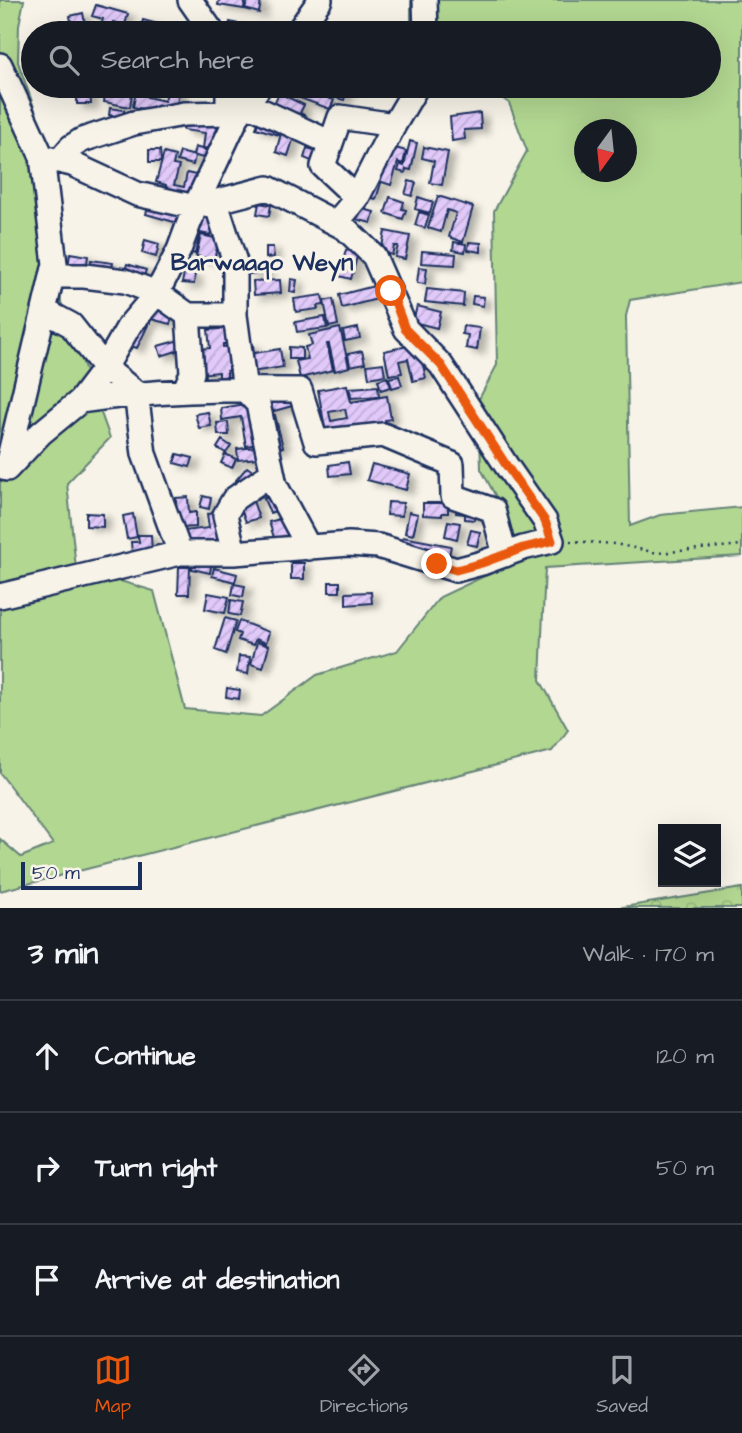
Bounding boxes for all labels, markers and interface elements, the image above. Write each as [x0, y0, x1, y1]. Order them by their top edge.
search box [21, 21, 721, 98]
icon: search [45, 41, 83, 79]
text: Search here [101, 42, 254, 78]
north arrow [574, 119, 637, 182]
district label: Barwaaqo Weyn [171, 246, 353, 282]
route start [375, 275, 406, 306]
route end [421, 548, 452, 579]
map controls [658, 824, 721, 887]
button: layers [658, 824, 721, 887]
scale bar [21, 859, 142, 891]
text: 50 m [32, 860, 80, 887]
text: 3 min [28, 933, 98, 975]
text: Walk · 170 m [583, 938, 714, 970]
icon: ahead [28, 1037, 66, 1075]
text: Continue [95, 1038, 196, 1074]
text: 120 m [656, 1040, 714, 1072]
icon: right [28, 1149, 66, 1187]
text: Turn right [95, 1150, 217, 1186]
text: 50 m [656, 1152, 714, 1184]
icon: arrive [28, 1261, 66, 1299]
text: Arrive at destination [95, 1262, 340, 1298]
tab: Map [94, 1351, 132, 1420]
tab: Directions [320, 1351, 408, 1420]
tab: Saved [596, 1351, 648, 1420]

